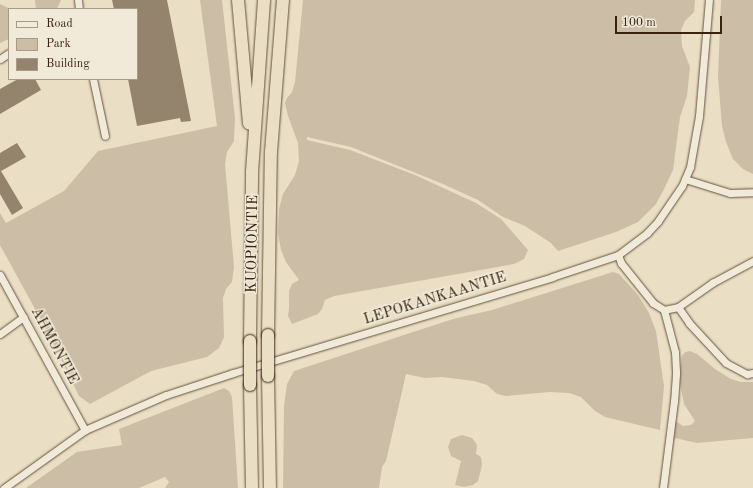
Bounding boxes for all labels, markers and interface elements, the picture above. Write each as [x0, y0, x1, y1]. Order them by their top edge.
legend [8, 8, 138, 80]
scale bar [617, 8, 724, 34]
text: 100 m [622, 17, 656, 29]
text: Road [46, 18, 73, 30]
text: Park [46, 38, 71, 50]
text: Building [46, 58, 90, 70]
street label: KUOPIONTIE [243, 195, 263, 293]
street label: LEPOKANKAANTIE [361, 269, 509, 329]
street label: AHMONTIE [26, 304, 82, 388]

